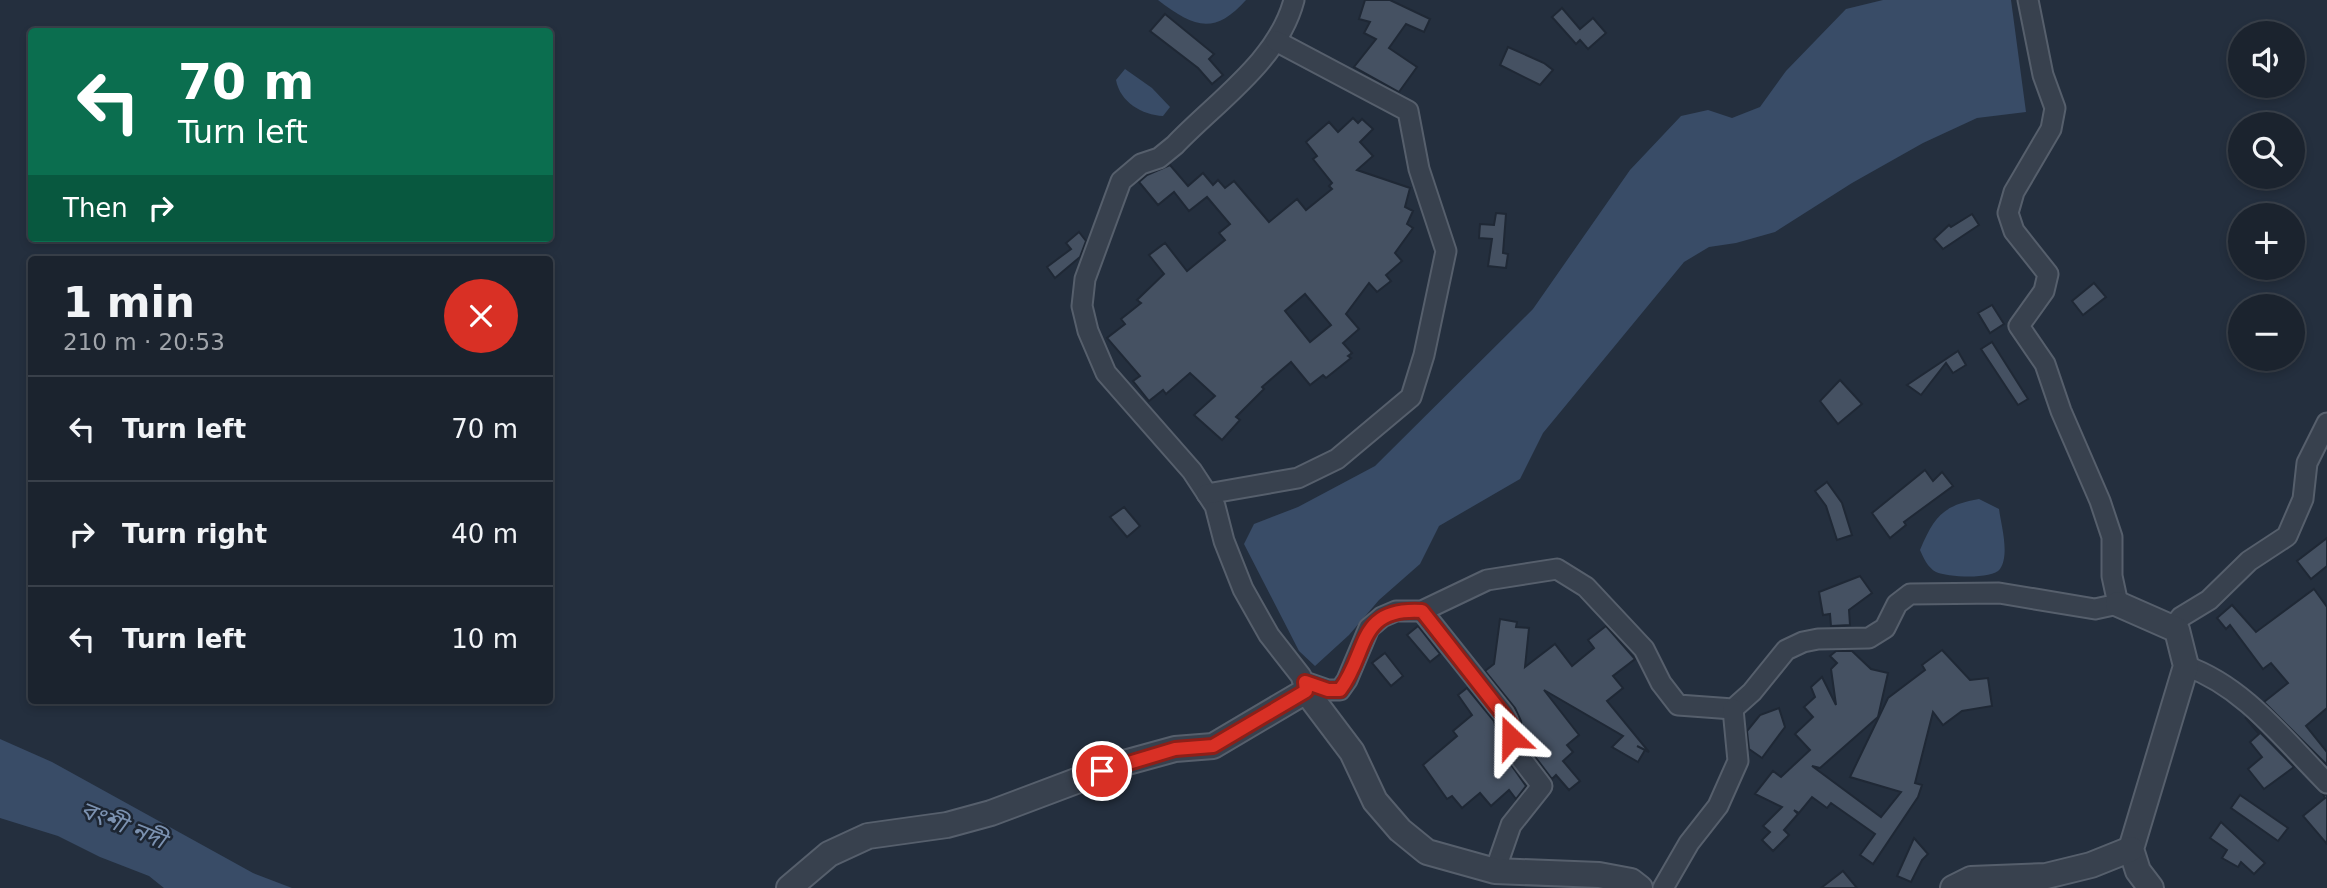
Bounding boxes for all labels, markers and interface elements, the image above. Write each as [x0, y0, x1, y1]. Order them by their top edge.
map controls [2228, 21, 2305, 371]
button: sound [2228, 21, 2305, 98]
text: 70 m [178, 54, 314, 111]
icon: left [63, 56, 154, 147]
button: search [2228, 112, 2305, 189]
text: Turn left [178, 113, 308, 151]
icon: right [142, 189, 180, 227]
text: Then [63, 193, 128, 223]
button: + [2228, 203, 2305, 280]
text: 1 min [63, 278, 195, 327]
button: close [444, 279, 518, 353]
button: − [2228, 294, 2305, 371]
text: 210 m · 20:53 [63, 329, 225, 355]
icon: left [63, 410, 101, 448]
text: Turn left [122, 414, 246, 444]
text: 70 m [451, 414, 518, 444]
icon: right [63, 515, 101, 553]
text: Turn right [122, 519, 267, 549]
text: 40 m [451, 519, 518, 549]
icon: left [63, 620, 101, 658]
text: Turn left [122, 624, 246, 654]
text: 10 m [451, 624, 518, 654]
position arrow [1474, 700, 1548, 774]
pin [1072, 741, 1132, 801]
icon: arrive [1083, 752, 1121, 790]
water label: বংশী নদী [76, 795, 174, 856]

